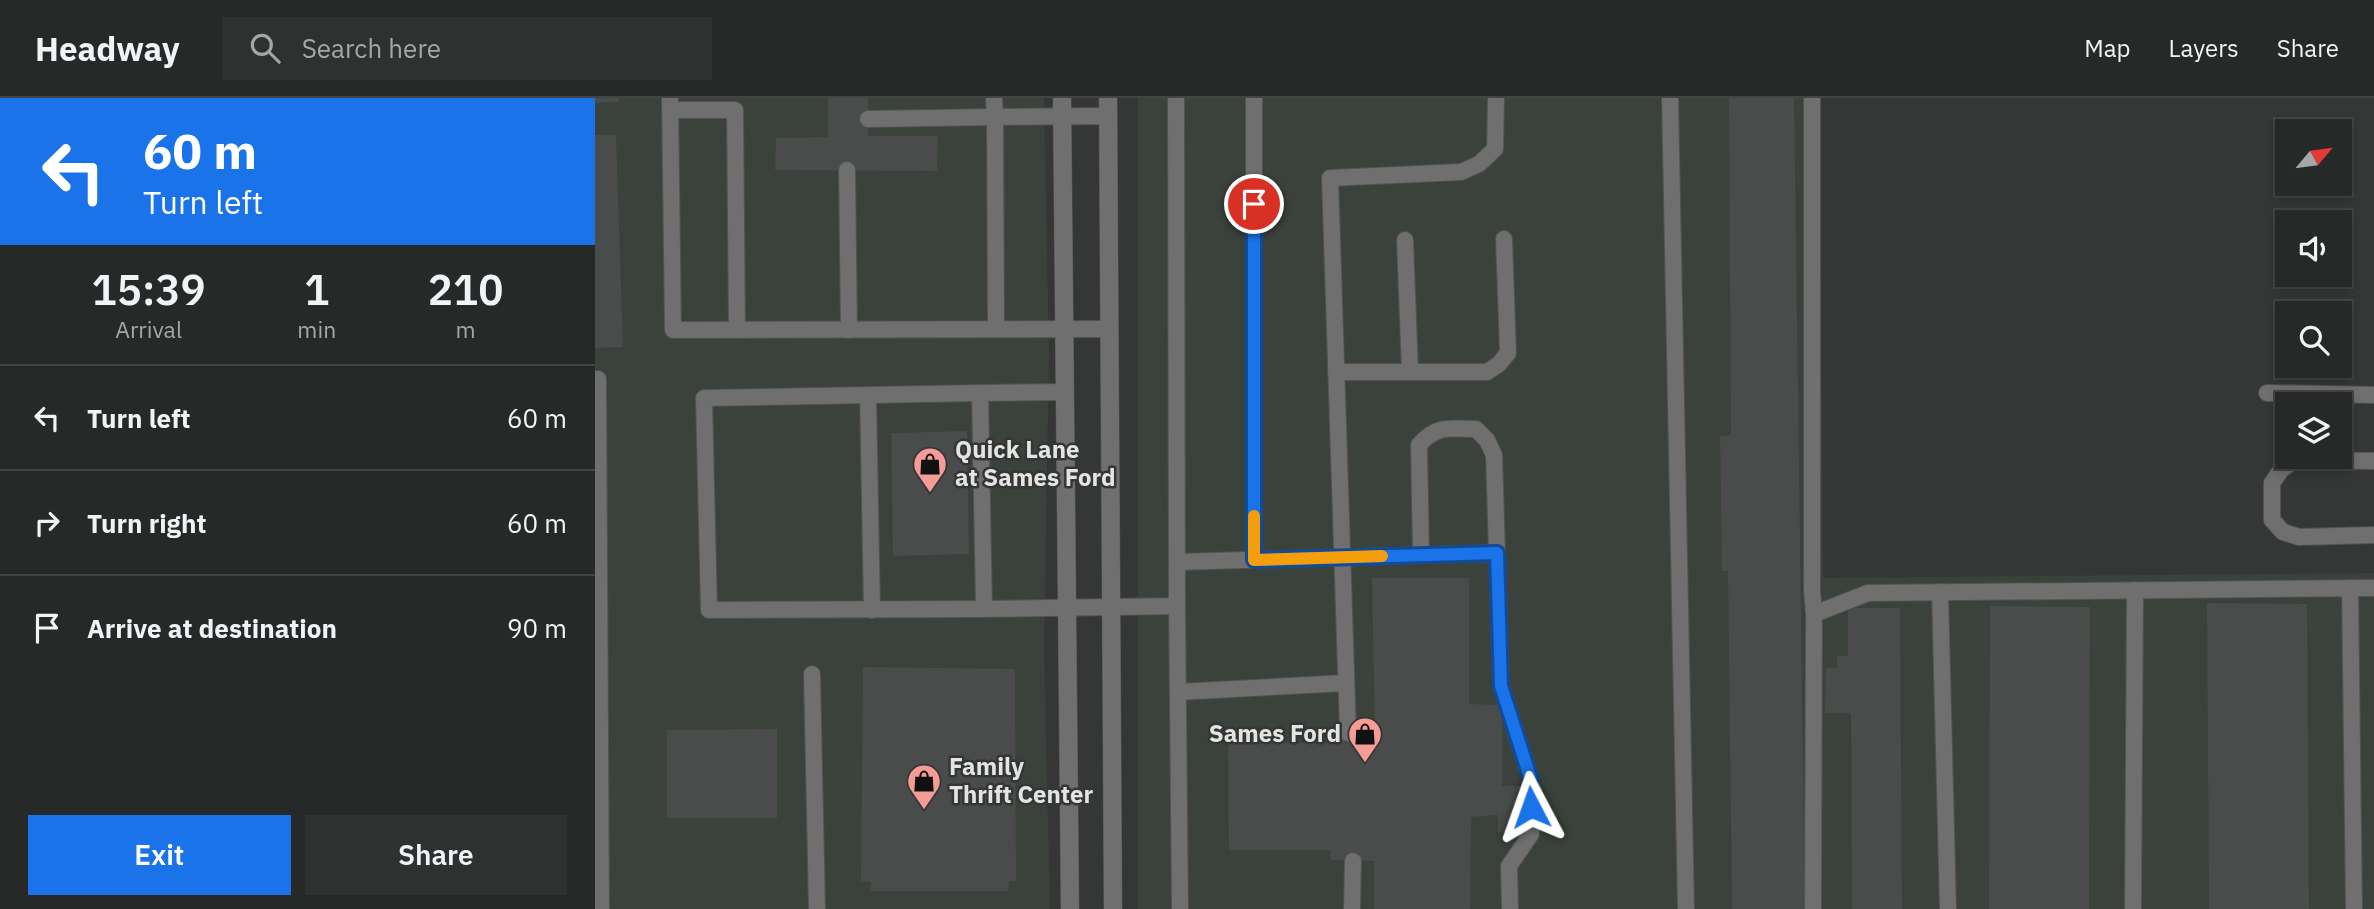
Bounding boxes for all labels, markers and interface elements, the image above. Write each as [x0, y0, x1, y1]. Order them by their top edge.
search box [222, 17, 712, 80]
text: Headway [35, 27, 180, 70]
icon: search [246, 29, 284, 67]
text: Search here [302, 31, 441, 65]
text: Map [2084, 32, 2131, 64]
text: Layers [2169, 32, 2239, 64]
text: Share [2277, 32, 2339, 64]
text: 60 m [143, 119, 257, 182]
north arrow [2275, 119, 2352, 196]
map controls [2275, 119, 2352, 469]
icon: left [28, 126, 119, 217]
pin [1224, 174, 1284, 234]
text: Turn left [143, 181, 263, 223]
icon: arrive [1235, 185, 1273, 223]
button: sound [2275, 210, 2352, 287]
text: 15:39 [92, 262, 206, 317]
text: 1 [304, 262, 329, 317]
text: 210 [428, 262, 503, 317]
button: search [2275, 301, 2352, 378]
text: Arrival [115, 314, 182, 344]
text: min [297, 314, 336, 344]
text: m [456, 314, 476, 344]
button: layers [2275, 392, 2352, 469]
icon: left [28, 399, 66, 437]
text: Turn left [87, 401, 190, 435]
text: 60 m [507, 401, 567, 435]
place label: Quick Lane at Sames Ford [955, 433, 1116, 493]
shop icon: Quick Lane at Sames Ford [911, 445, 949, 494]
icon: right [28, 504, 66, 542]
text: Turn right [87, 506, 206, 540]
text: 60 m [507, 506, 567, 540]
icon: arrive [28, 609, 66, 647]
text: Arrive at destination [87, 611, 337, 645]
text: 90 m [507, 611, 567, 645]
shop icon: Sames Ford [1346, 715, 1384, 764]
place label: Sames Ford [1209, 717, 1341, 749]
place label: Family Thrift Center [949, 750, 1093, 810]
shop icon: Family Thrift Center [905, 762, 943, 811]
position arrow [1494, 770, 1568, 844]
button: Exit [28, 815, 291, 895]
button: Share [305, 815, 567, 895]

